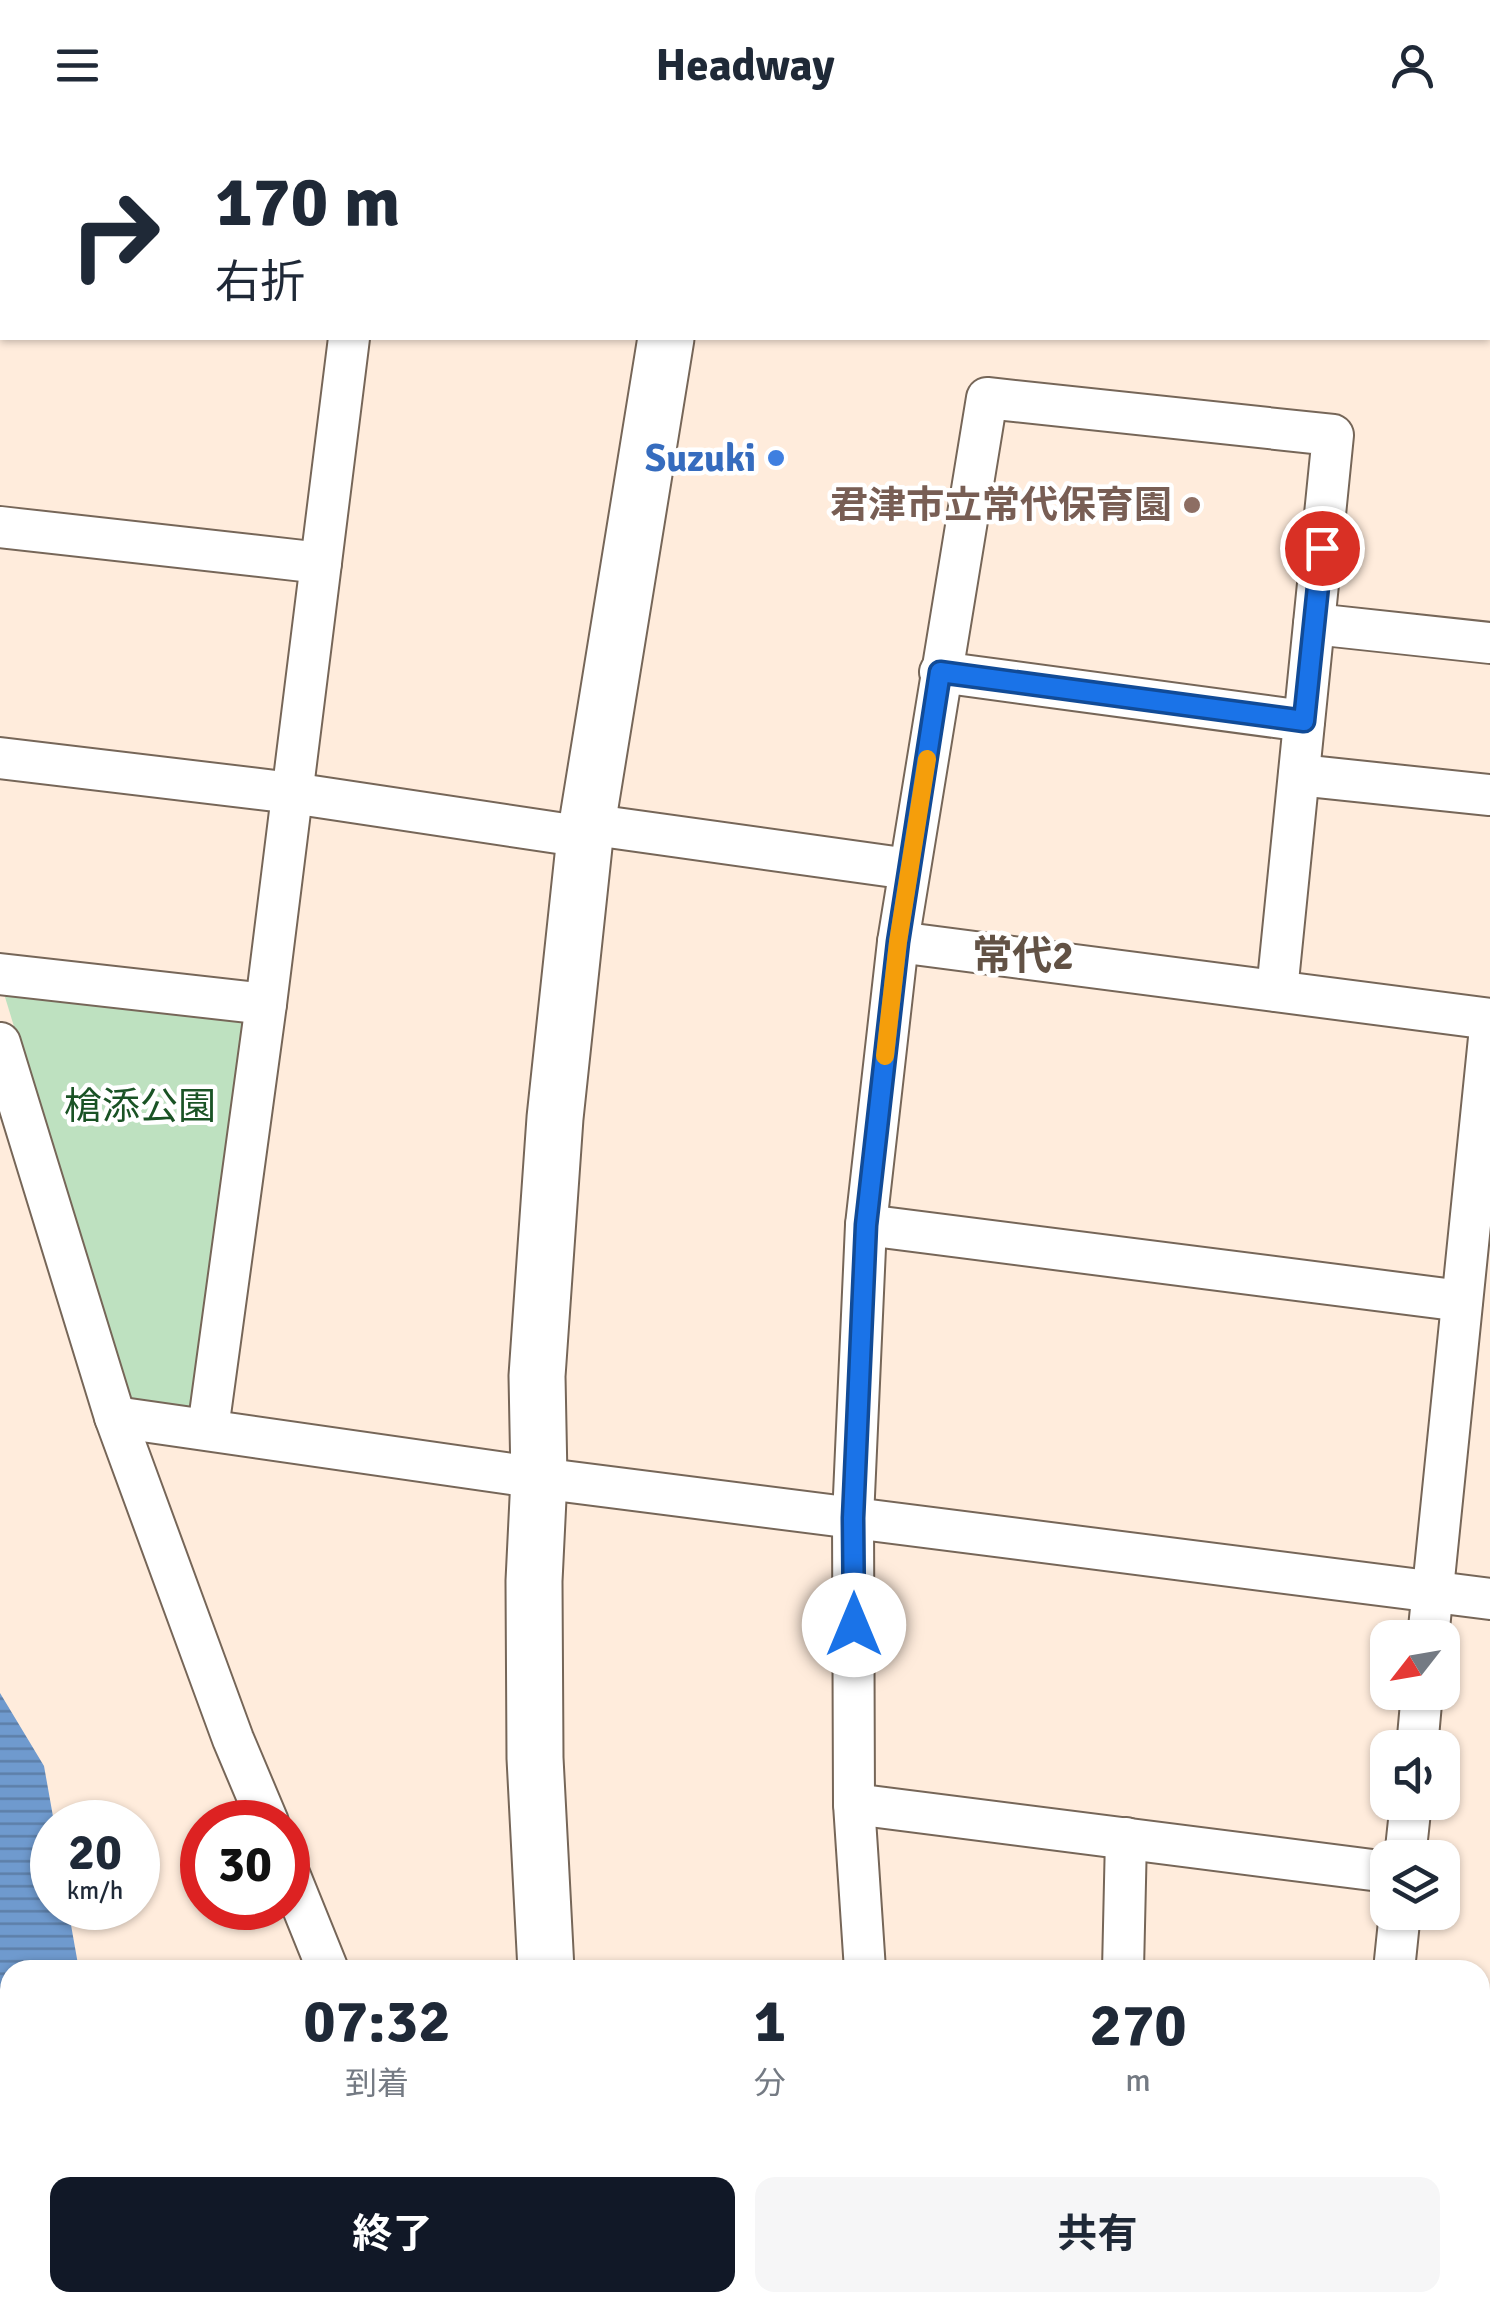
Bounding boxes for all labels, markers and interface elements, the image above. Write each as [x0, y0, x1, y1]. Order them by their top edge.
icon: menu [50, 38, 105, 93]
text: Headway [655, 38, 835, 93]
icon: person [1385, 38, 1440, 93]
text: 170 m [215, 159, 400, 245]
icon: right [50, 170, 180, 300]
text: 右折 [215, 255, 305, 310]
place label: Suzuki [645, 435, 756, 482]
marker: Suzuki [765, 447, 787, 469]
place label: 君津市立常代保育園 [830, 482, 1172, 529]
marker: 君津市立常代保育園 [1181, 494, 1203, 516]
pin [1280, 506, 1365, 591]
icon: arrive [1295, 521, 1350, 576]
district label: 常代2 [972, 931, 1074, 981]
park label: 槍添公園 [64, 1083, 216, 1130]
position arrow [802, 1573, 906, 1677]
north arrow [1370, 1620, 1460, 1710]
map controls [1370, 1620, 1460, 1930]
button: sound [1370, 1730, 1460, 1820]
speed limit sign: 30 [180, 1800, 310, 1930]
text: 20 [68, 1822, 122, 1884]
button: layers [1370, 1840, 1460, 1930]
text: km/h [67, 1875, 123, 1906]
text: 07:32 [303, 1985, 451, 2059]
text: 1 [754, 1985, 786, 2059]
text: 270 [1089, 1989, 1187, 2063]
text: m [1125, 2061, 1151, 2100]
text: 到着 [345, 2064, 409, 2103]
text: 分 [754, 2064, 786, 2103]
button: 終了 [50, 2177, 735, 2292]
button: 共有 [755, 2177, 1440, 2292]

